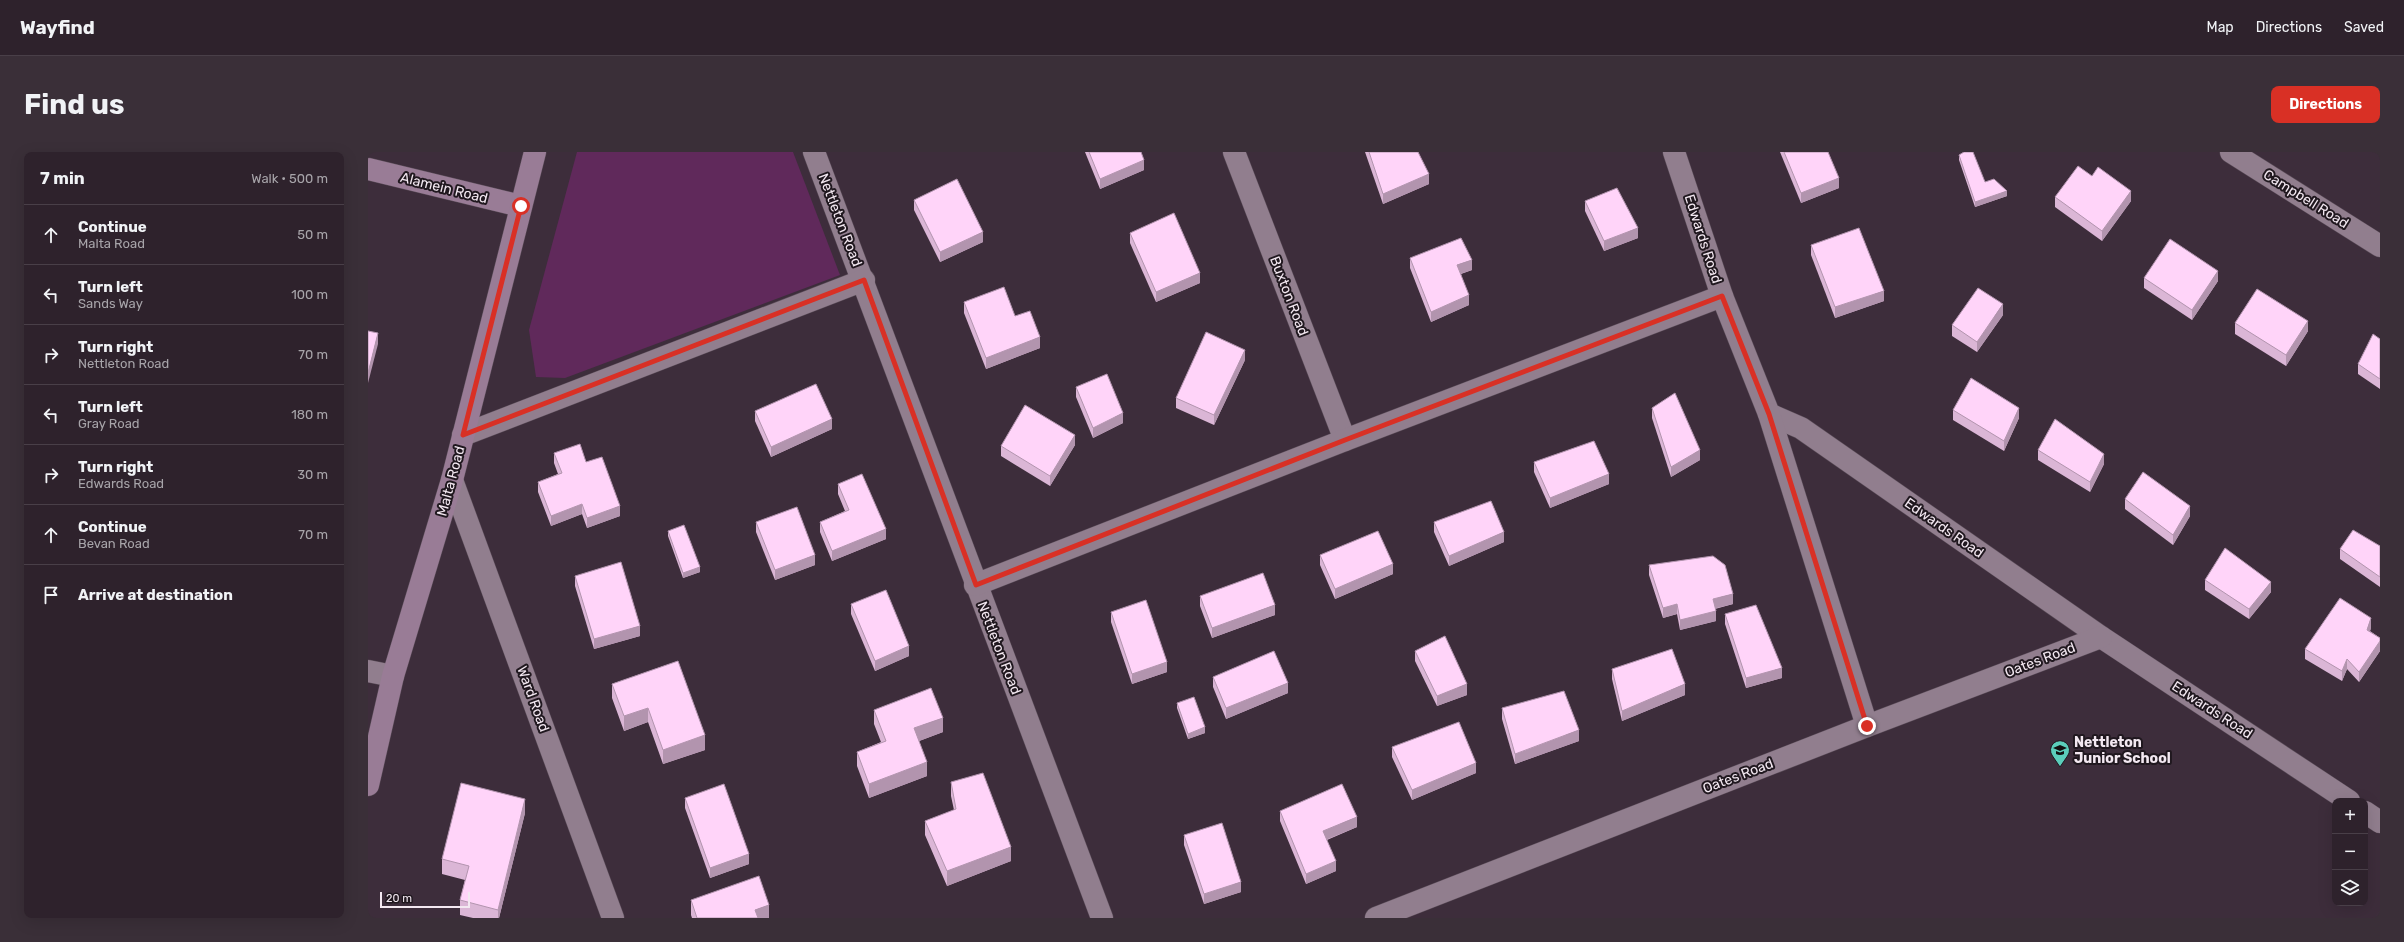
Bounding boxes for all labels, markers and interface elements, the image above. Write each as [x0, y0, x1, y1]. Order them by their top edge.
text: Wayfind [20, 16, 95, 39]
text: Map [2207, 19, 2234, 36]
text: Directions [2256, 19, 2322, 36]
text: Saved [2344, 19, 2384, 36]
button: Directions [2271, 86, 2380, 123]
text: Find us [24, 88, 124, 121]
street label: Campbell Road [2260, 166, 2352, 232]
text: 7 min [40, 168, 85, 188]
street label: Alamein Road [399, 169, 489, 207]
text: Walk · 500 m [251, 171, 328, 186]
street label: Nettleton Road [814, 171, 866, 269]
street label: Edwards Road [1681, 192, 1725, 286]
route start [512, 197, 530, 215]
text: Continue [78, 218, 147, 236]
icon: ahead [40, 224, 62, 246]
text: 50 m [297, 227, 328, 242]
text: Malta Road [78, 236, 145, 251]
street label: Buxton Road [1266, 254, 1312, 338]
text: Turn left [78, 278, 143, 296]
icon: left [40, 284, 62, 306]
text: 100 m [291, 287, 328, 302]
text: Sands Way [78, 296, 143, 311]
text: Turn right [78, 338, 153, 356]
icon: right [40, 344, 62, 366]
text: 70 m [298, 347, 328, 362]
text: Nettleton Road [78, 356, 169, 371]
text: Turn left [78, 398, 143, 416]
icon: left [40, 404, 62, 426]
text: 180 m [291, 407, 328, 422]
text: Gray Road [78, 416, 140, 431]
street label: Malta Road [433, 444, 469, 518]
text: Turn right [78, 458, 153, 476]
icon: right [40, 464, 62, 486]
text: 30 m [297, 467, 328, 482]
text: Edwards Road [78, 476, 164, 491]
street label: Edwards Road [1901, 494, 1987, 562]
text: Continue [78, 518, 147, 536]
icon: ahead [40, 524, 62, 546]
text: 70 m [298, 527, 328, 542]
text: Bevan Road [78, 536, 150, 551]
icon: arrive [40, 584, 62, 606]
text: Arrive at destination [78, 586, 233, 604]
street label: Nettleton Road [973, 599, 1025, 697]
street label: Oates Road [2002, 639, 2078, 681]
street label: Ward Road [513, 664, 553, 734]
street label: Edwards Road [2168, 678, 2256, 742]
route end [1858, 717, 1876, 735]
place label: Nettleton Junior School [2074, 734, 2171, 767]
school or university icon: Nettleton Junior School [2049, 739, 2071, 767]
street label: Oates Road [1700, 755, 1776, 797]
map controls [2332, 798, 2368, 906]
button: + [2332, 798, 2368, 834]
button: − [2332, 834, 2368, 870]
button: layers [2332, 870, 2368, 906]
scale bar [380, 890, 470, 909]
text: 20 m [386, 892, 412, 905]

